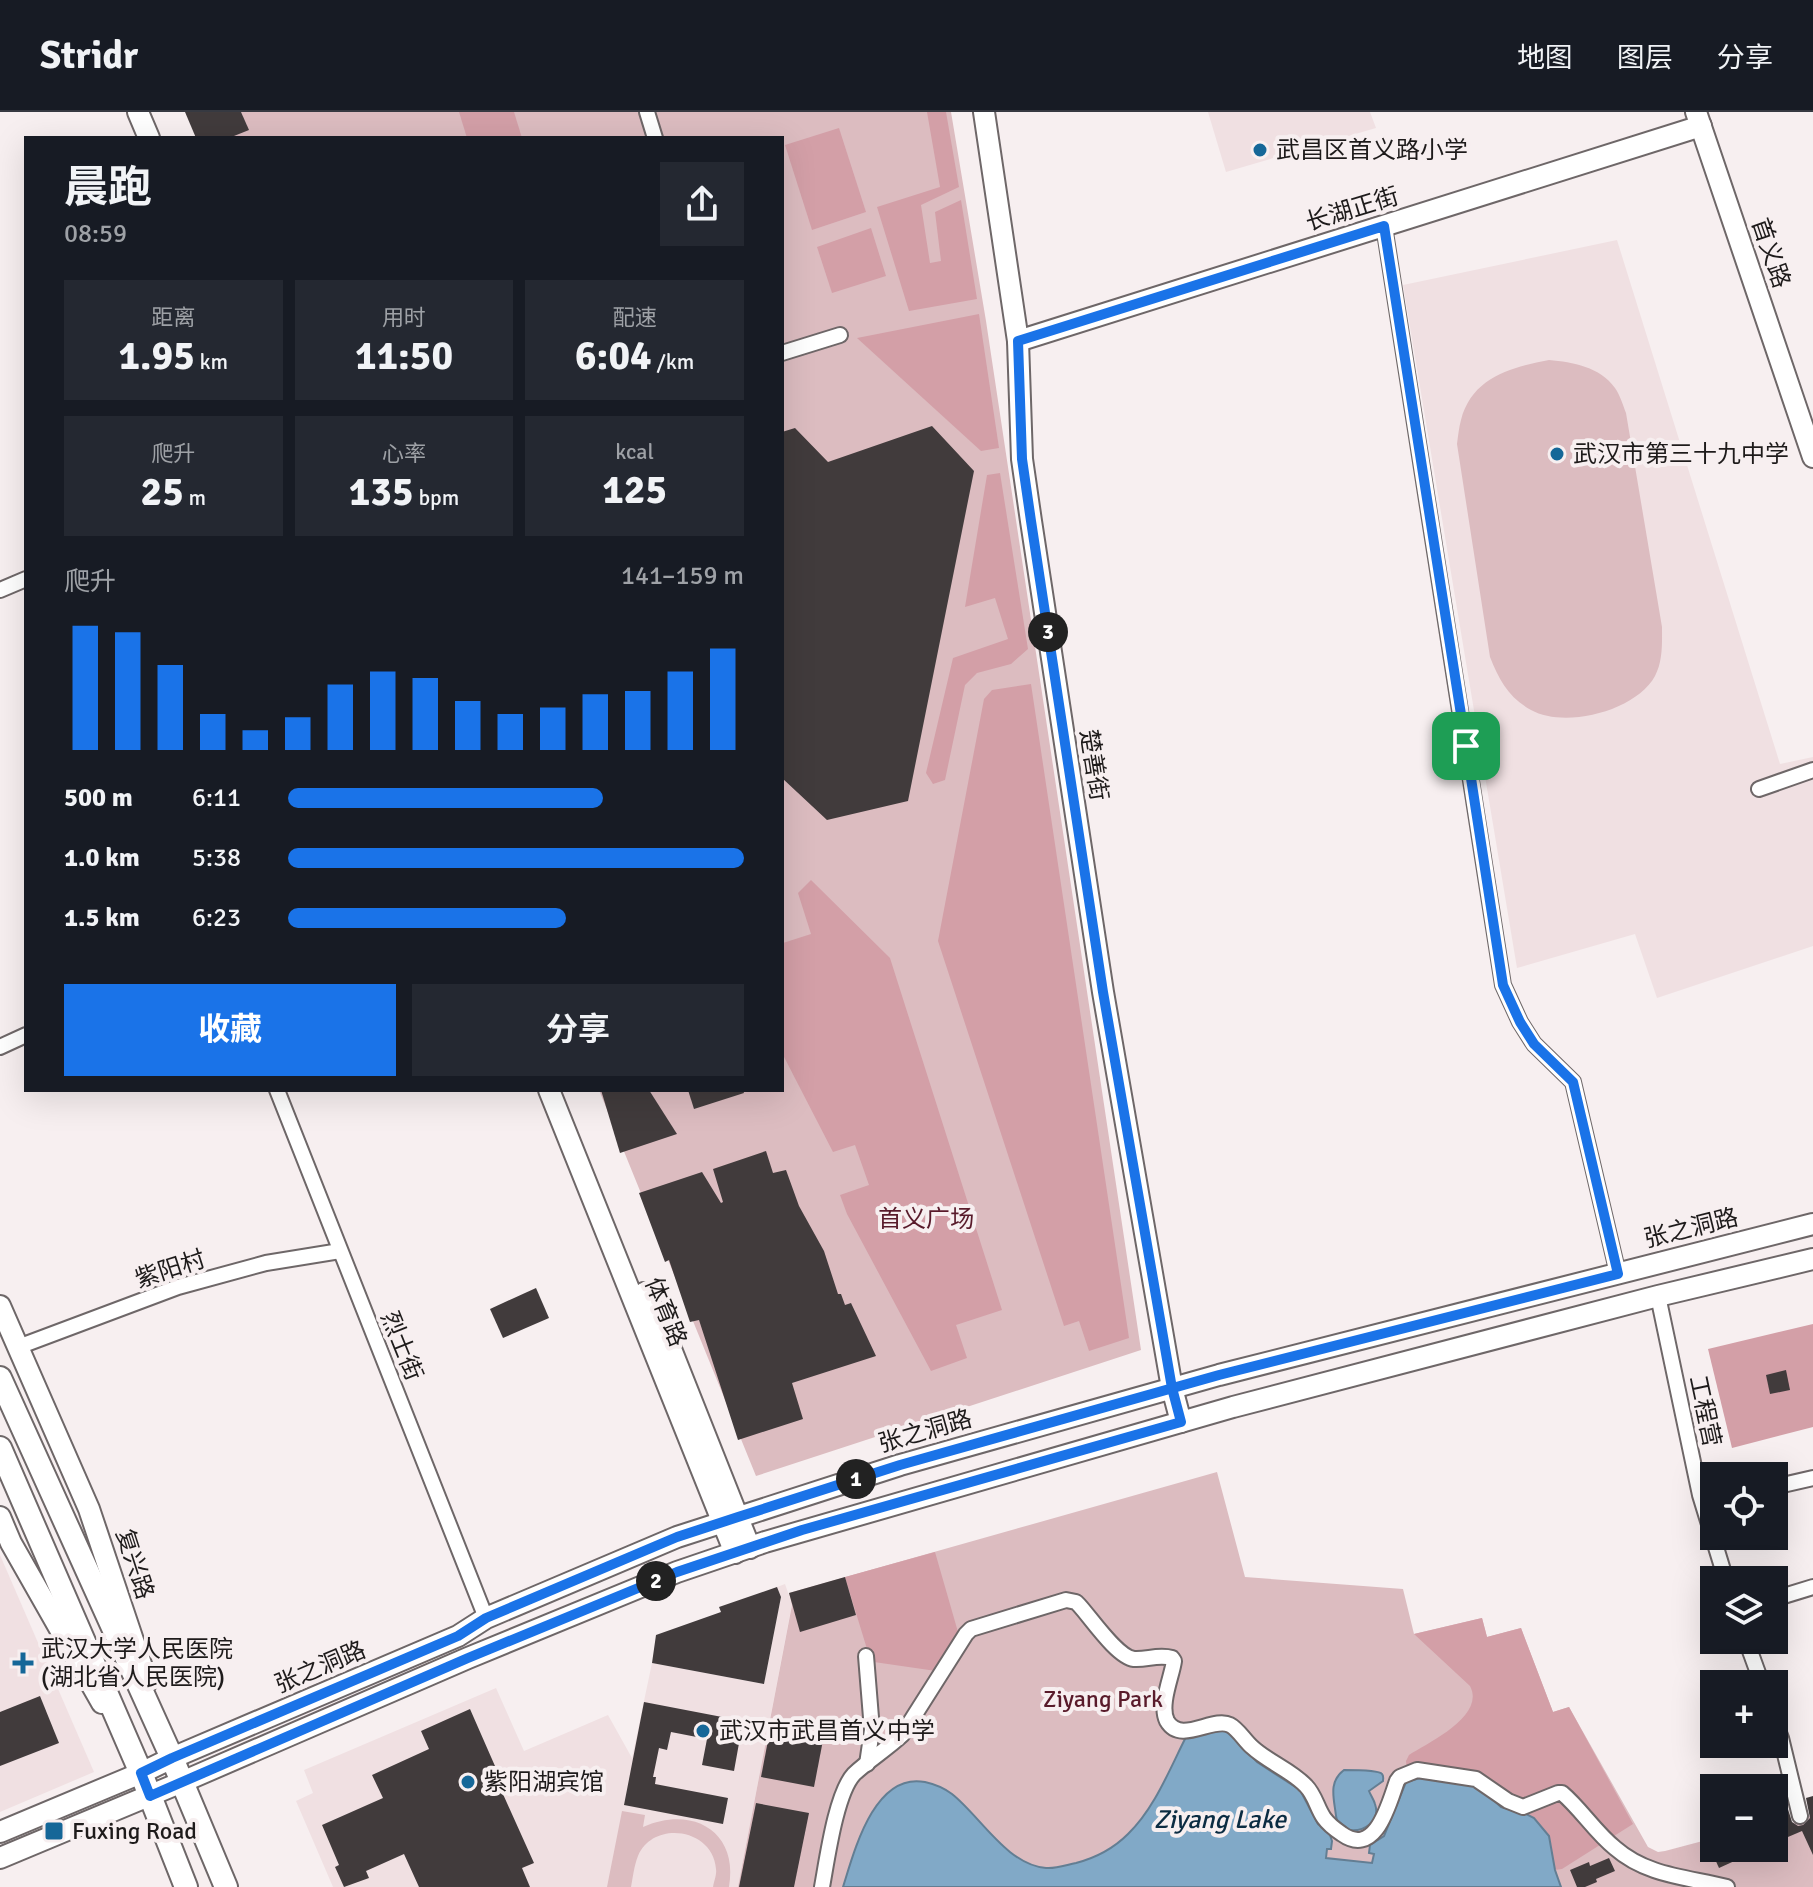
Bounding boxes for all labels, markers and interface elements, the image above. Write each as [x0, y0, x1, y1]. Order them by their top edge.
text: Stridr [40, 32, 138, 79]
text: 地图 [1517, 41, 1573, 75]
text: 图层 [1617, 41, 1673, 75]
text: 分享 [1717, 41, 1773, 75]
place label: 武昌区首义路小学 [1276, 135, 1468, 165]
marker: 武昌区首义路小学 [1251, 141, 1269, 159]
text: 晨跑 [64, 161, 152, 215]
button: share [660, 162, 744, 246]
street label: 长湖正街 [1302, 181, 1402, 237]
street label: 首义路 [1745, 214, 1797, 292]
text: 08:59 [64, 218, 127, 250]
text: 距离 [151, 304, 195, 331]
text: 用时 [382, 304, 426, 331]
text: 配速 [613, 304, 657, 331]
text: 1.95 [118, 331, 195, 381]
text: 11:50 [355, 331, 453, 381]
text: 6:04 [575, 331, 652, 381]
text: km [195, 348, 228, 375]
text: /km [652, 348, 694, 375]
text: kcal [615, 438, 654, 465]
place label: 武汉市第三十九中学 [1573, 439, 1789, 469]
text: 爬升 [151, 440, 195, 467]
text: 心率 [382, 440, 426, 467]
marker: 武汉市第三十九中学 [1548, 445, 1566, 463]
text: 125 [602, 465, 667, 515]
text: 25 [141, 467, 184, 517]
text: 135 [349, 467, 414, 517]
text: m [184, 484, 206, 511]
text: bpm [414, 484, 459, 511]
text: 141–159 m [621, 560, 744, 592]
text: 爬升 [64, 566, 116, 598]
pin: 3 [1028, 612, 1068, 652]
text: 3 [1042, 618, 1054, 645]
pin [1432, 712, 1500, 780]
icon: arrive [1444, 724, 1488, 768]
street label: 楚善街 [1074, 727, 1114, 803]
text: 500 m [64, 782, 133, 814]
text: 6:11 [192, 782, 241, 814]
text: 1.0 km [64, 842, 140, 874]
text: 5:38 [192, 842, 241, 874]
text: 1.5 km [64, 902, 140, 934]
text: 6:23 [192, 902, 241, 934]
button: 收藏 [64, 984, 396, 1076]
button: 分享 [412, 984, 744, 1076]
street label: 张之洞路 [1641, 1202, 1741, 1254]
park label: 首义广场 [878, 1204, 974, 1234]
street label: 紫阳村 [131, 1244, 209, 1294]
street label: 体育路 [639, 1273, 693, 1351]
street label: 烈士街 [375, 1307, 429, 1385]
street label: 工程营 [1683, 1373, 1727, 1449]
street label: 张之洞路 [875, 1403, 975, 1459]
pin: 1 [836, 1459, 876, 1499]
map controls [1700, 1462, 1788, 1862]
button: locate [1700, 1462, 1788, 1550]
text: 1 [850, 1465, 862, 1492]
street label: 复兴路 [110, 1525, 160, 1603]
pin: 2 [636, 1561, 676, 1601]
button: layers [1700, 1566, 1788, 1654]
text: 2 [650, 1567, 662, 1594]
place label: 武汉大学人民医院 (湖北省人民医院) [41, 1634, 233, 1692]
street label: 张之洞路 [270, 1634, 370, 1700]
marker: 武汉大学人民医院 (湖北省人民医院) [12, 1652, 34, 1674]
button: + [1700, 1670, 1788, 1758]
park label: Ziyang Park [1043, 1684, 1163, 1714]
place label: 武汉市武昌首义中学 [719, 1716, 935, 1746]
marker: 武汉市武昌首义中学 [694, 1722, 712, 1740]
place label: 紫阳湖宾馆 [484, 1767, 604, 1797]
marker: 紫阳湖宾馆 [459, 1773, 477, 1791]
button: − [1700, 1774, 1788, 1862]
water label: Ziyang Lake [1154, 1804, 1288, 1836]
place label: Fuxing Road [72, 1816, 197, 1846]
marker: Fuxing Road [43, 1820, 65, 1842]

